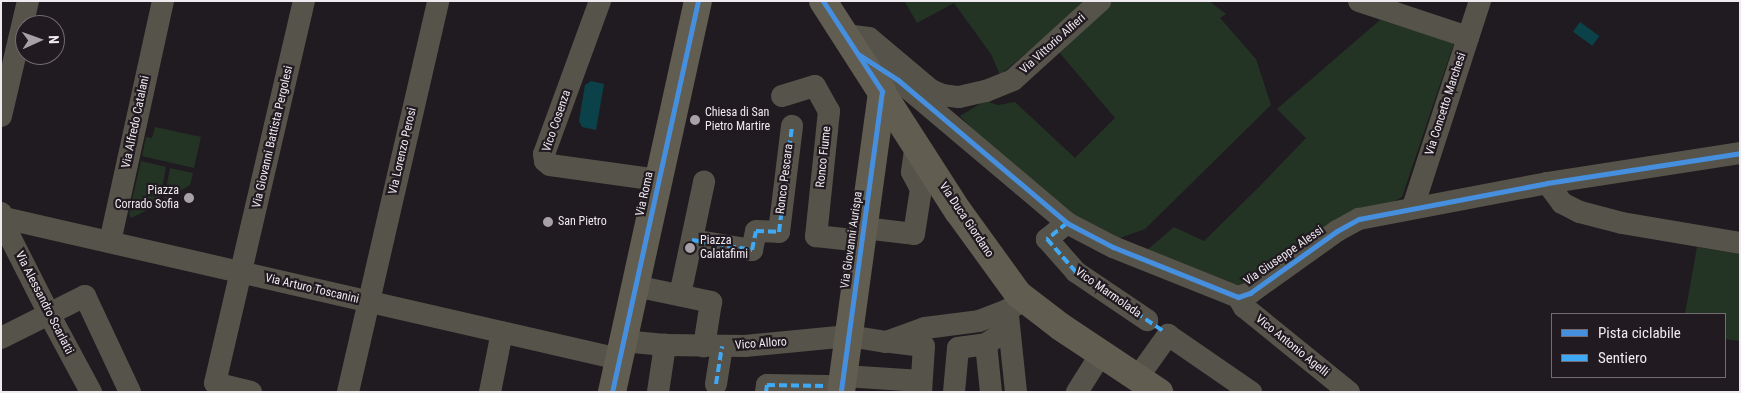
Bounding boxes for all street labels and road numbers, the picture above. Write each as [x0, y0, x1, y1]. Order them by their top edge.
street label: Via Vittorio Alfieri [1017, 11, 1089, 77]
street label: Via Concetto Marchesi [1423, 51, 1469, 157]
street label: Via Giovanni Battista Pergolesi [250, 64, 296, 210]
street label: Via Alfredo Catalani [119, 74, 153, 170]
street label: Vico Cosenza [540, 88, 574, 154]
street label: Via Lorenzo Perosi [386, 106, 420, 196]
street label: Ronco Fiume [814, 126, 834, 188]
street label: Ronco Pescara [774, 143, 796, 215]
street label: Via Roma [633, 170, 657, 218]
street label: Via Duca Giordano [936, 180, 996, 260]
street label: Via Giovanni Aurispa [838, 191, 866, 289]
street label: Via Giuseppe Alessi [1241, 223, 1327, 289]
street label: Via Alessandro Scarlatti [12, 249, 76, 357]
street label: Vico Marmolada [1072, 265, 1144, 321]
street label: Via Arturo Toscanini [264, 271, 360, 307]
street label: Vico Antonio Agelli [1252, 312, 1332, 380]
street label: Vico Alloro [735, 335, 787, 353]

